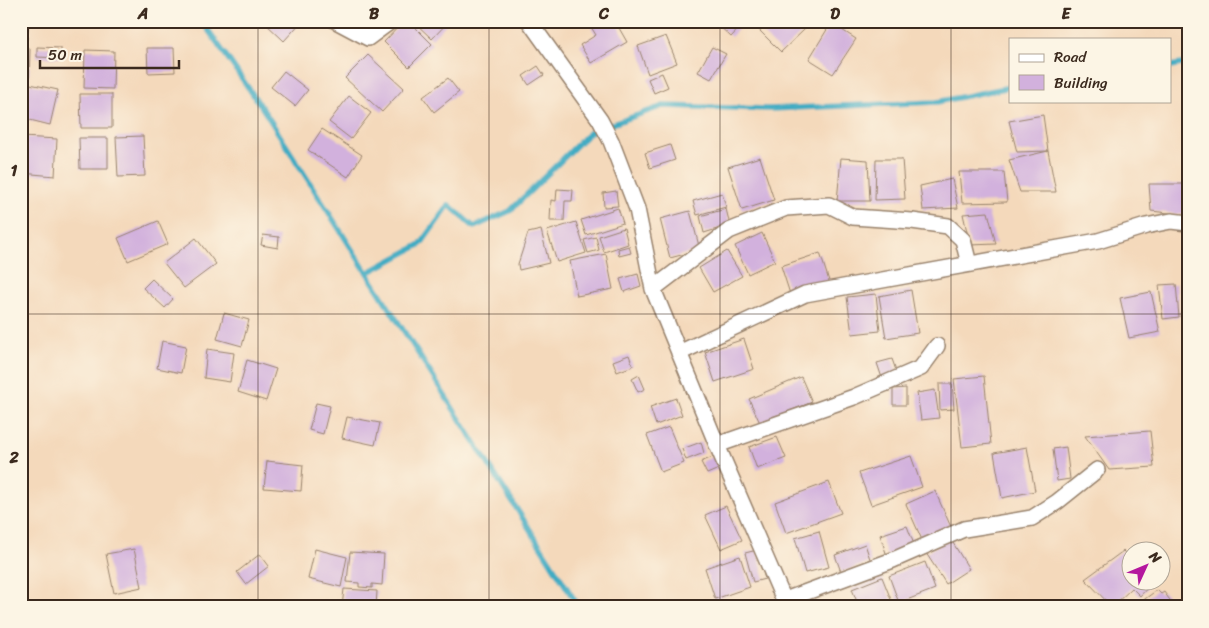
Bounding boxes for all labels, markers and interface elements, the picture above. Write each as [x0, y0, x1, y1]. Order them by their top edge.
text: A [137, 0, 148, 28]
text: B [369, 0, 380, 28]
text: C [598, 0, 610, 28]
text: D [830, 0, 840, 28]
text: E [1062, 0, 1072, 28]
scale bar [40, 38, 179, 70]
legend [1009, 38, 1172, 102]
text: 50 m [48, 42, 83, 68]
text: Road [1054, 44, 1087, 70]
text: Building [1054, 70, 1108, 96]
text: 1 [11, 156, 18, 185]
text: 2 [8, 443, 19, 472]
north arrow [1122, 540, 1172, 590]
text: N [1142, 544, 1168, 570]

